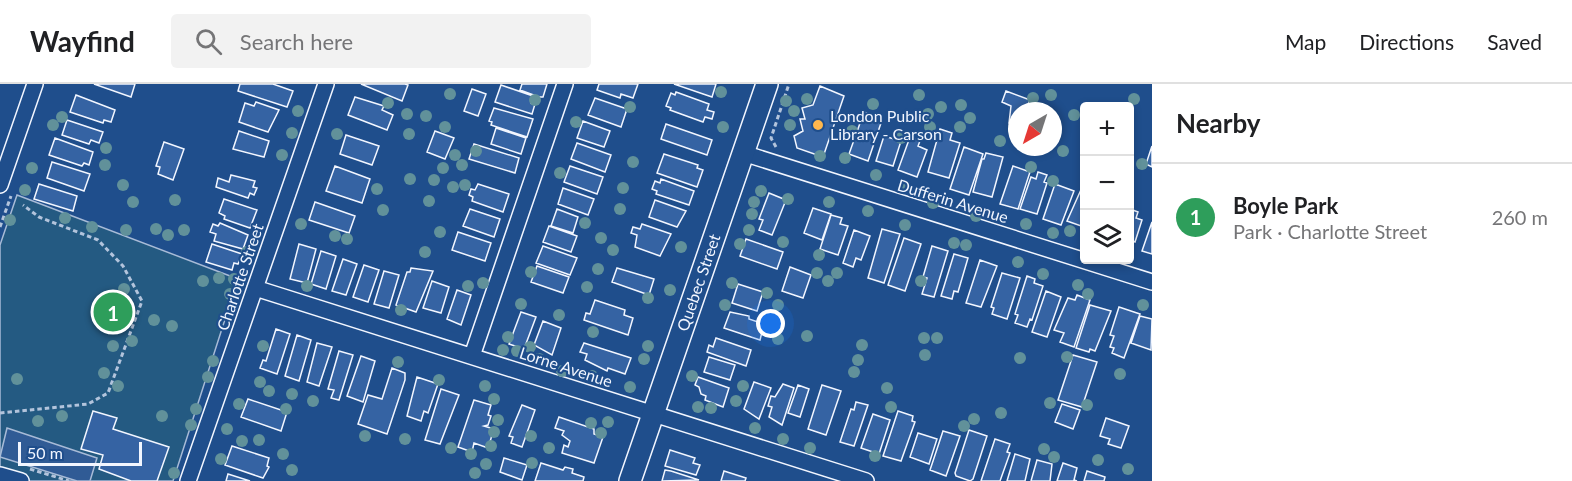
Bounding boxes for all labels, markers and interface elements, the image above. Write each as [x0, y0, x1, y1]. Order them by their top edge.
search box [171, 14, 591, 68]
text: Wayfind [30, 24, 135, 58]
icon: search [192, 25, 225, 58]
text: Search here [240, 28, 353, 55]
text: Map [1285, 29, 1326, 54]
text: Directions [1359, 29, 1454, 54]
text: Saved [1487, 29, 1542, 54]
north arrow [1008, 102, 1062, 156]
map controls [1080, 102, 1134, 264]
button: + [1080, 102, 1134, 156]
place label: London Public Library - Carson [830, 106, 942, 143]
text: Nearby [1176, 107, 1261, 139]
marker: London Public Library - Carson [811, 118, 825, 132]
button: − [1080, 156, 1134, 210]
street label: Dufferin Avenue [895, 175, 1011, 226]
text: Boyle Park [1233, 192, 1338, 219]
text: 1 [1190, 205, 1201, 229]
text: 260 m [1492, 205, 1548, 229]
button: layers [1080, 210, 1134, 264]
text: Park · Charlotte Street [1233, 219, 1427, 243]
street label: Charlotte Street [212, 221, 267, 333]
street label: Quebec Street [673, 231, 724, 333]
pin: 1 [94, 290, 132, 334]
your location [756, 309, 785, 338]
street label: Lorne Avenue [517, 343, 615, 390]
scale bar [18, 439, 142, 466]
text: 50 m [27, 443, 63, 462]

